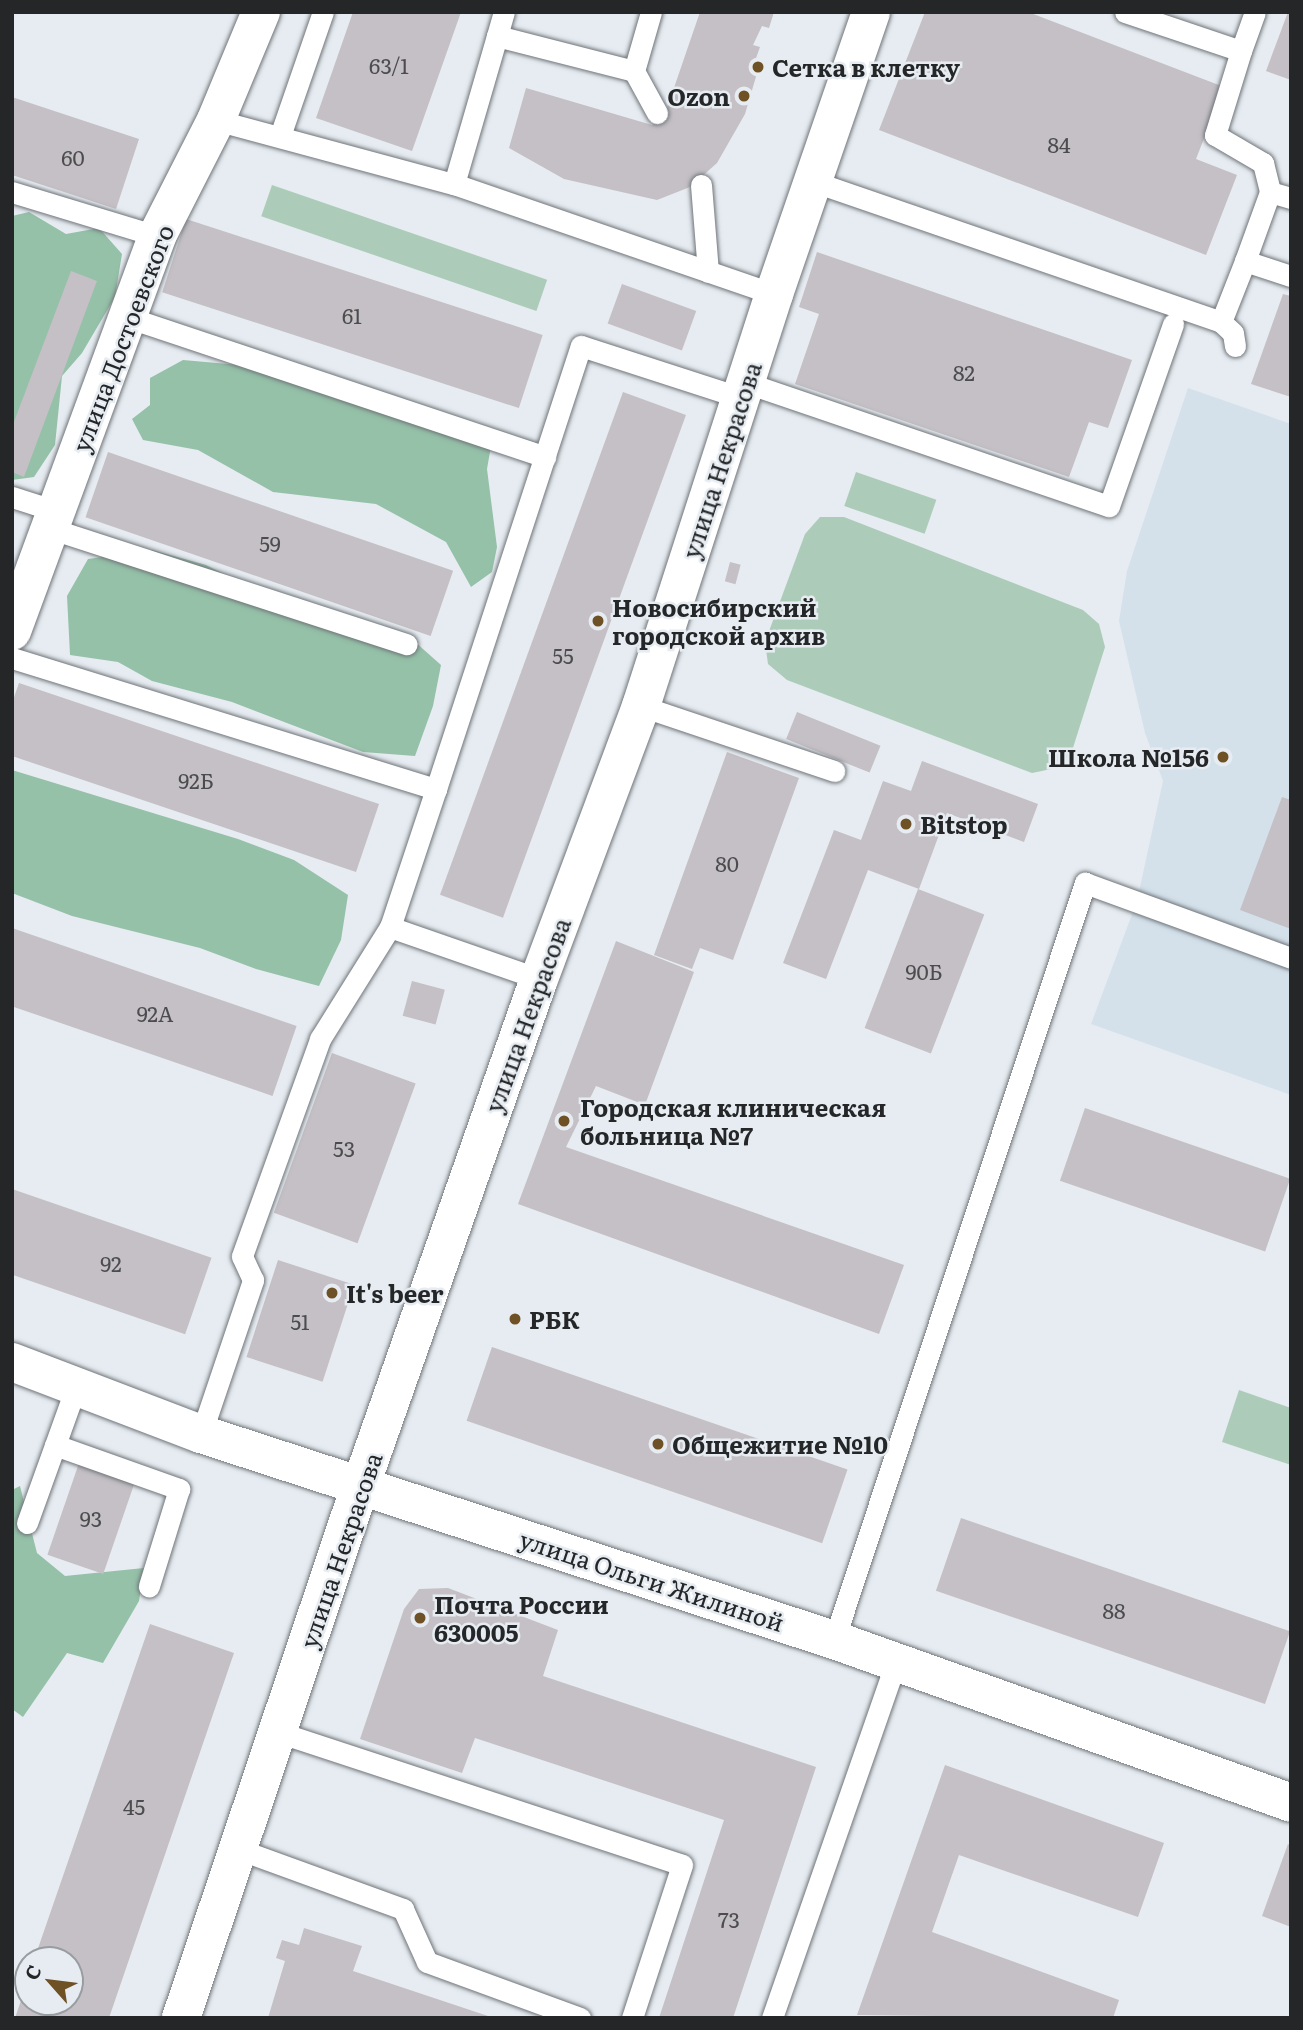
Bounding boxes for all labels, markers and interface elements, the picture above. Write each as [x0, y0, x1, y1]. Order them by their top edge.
house number: 63/1 [369, 52, 409, 78]
place label: Сетка в клетку [772, 53, 960, 81]
marker: Сетка в клетку [750, 59, 766, 75]
place label: Ozon [667, 82, 730, 110]
marker: Ozon [736, 88, 752, 104]
house number: 84 [1047, 131, 1071, 157]
house number: 60 [61, 144, 85, 170]
street label: улица Достоевского [65, 220, 179, 456]
house number: 61 [342, 302, 362, 328]
street label: улица Некрасова [676, 358, 766, 562]
house number: 82 [953, 359, 975, 385]
house number: 59 [259, 530, 281, 556]
place label: Новосибирский городской архив [612, 593, 825, 649]
marker: Новосибирский городской архив [590, 613, 606, 629]
house number: 55 [552, 642, 574, 668]
place label: Школа №156 [1048, 743, 1209, 771]
marker: Школа №156 [1215, 749, 1231, 765]
house number: 92Б [178, 767, 214, 793]
place label: Bitstop [920, 810, 1008, 838]
marker: Bitstop [898, 816, 914, 832]
house number: 80 [715, 850, 739, 876]
street label: улица Некрасова [478, 914, 576, 1116]
house number: 90Б [905, 958, 943, 984]
house number: 92А [137, 1000, 173, 1026]
place label: Городская клиническая больница №7 [580, 1093, 886, 1149]
marker: Городская клиническая больница №7 [554, 1111, 574, 1131]
house number: 53 [333, 1135, 355, 1161]
house number: 92 [100, 1250, 122, 1276]
place label: It's beer [346, 1279, 444, 1307]
marker: It's beer [324, 1285, 340, 1301]
place label: РБК [529, 1305, 580, 1333]
house number: 51 [290, 1308, 310, 1334]
marker: РБК [507, 1311, 523, 1327]
place label: Общежитие №10 [672, 1430, 888, 1458]
marker: Общежитие №10 [650, 1436, 666, 1452]
street label: улица Некрасова [293, 1448, 387, 1652]
house number: 93 [80, 1505, 102, 1531]
street label: улица Ольги Жилиной [516, 1524, 788, 1636]
place label: Почта России 630005 [434, 1590, 609, 1646]
house number: 88 [1102, 1597, 1126, 1623]
marker: Почта России 630005 [412, 1610, 428, 1626]
house number: 45 [123, 1793, 145, 1819]
house number: 73 [718, 1906, 740, 1932]
north arrow [14, 1946, 84, 2016]
text: С [17, 1960, 48, 1985]

